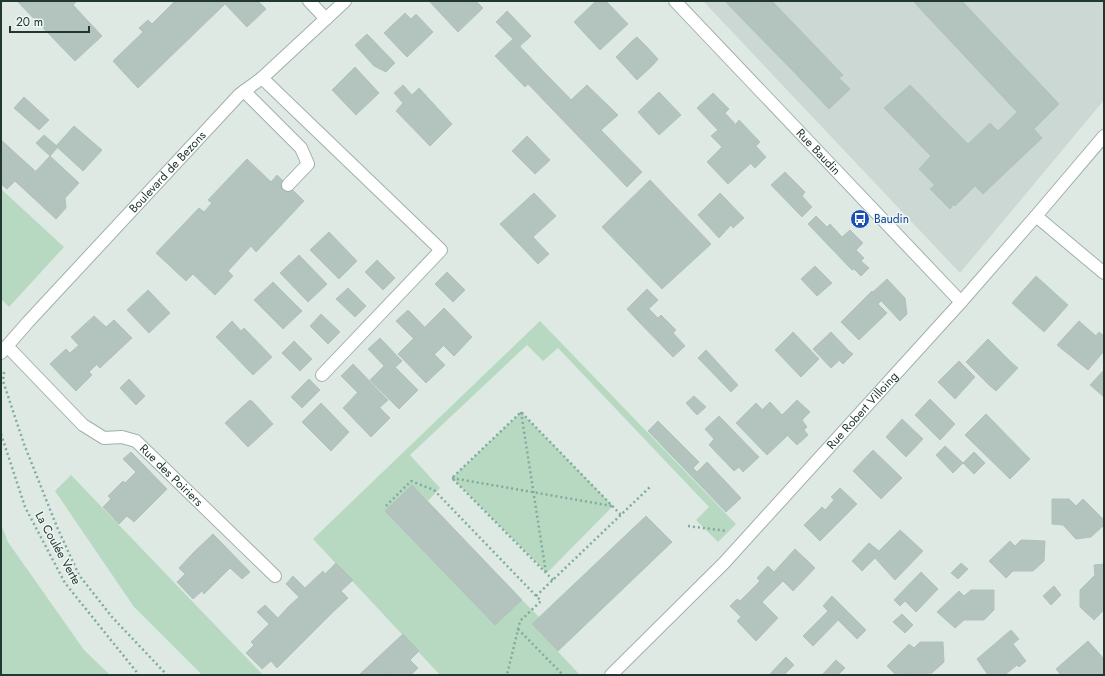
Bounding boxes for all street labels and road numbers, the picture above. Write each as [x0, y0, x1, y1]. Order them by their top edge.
street label: Rue Baudin [792, 125, 845, 179]
street label: Boulevard de Bezons [125, 127, 210, 217]
street label: Rue Robert Villoing [822, 368, 902, 453]
street label: Rue des Poiriers [135, 440, 207, 511]
street label: La Coulée Verte [31, 508, 85, 588]

